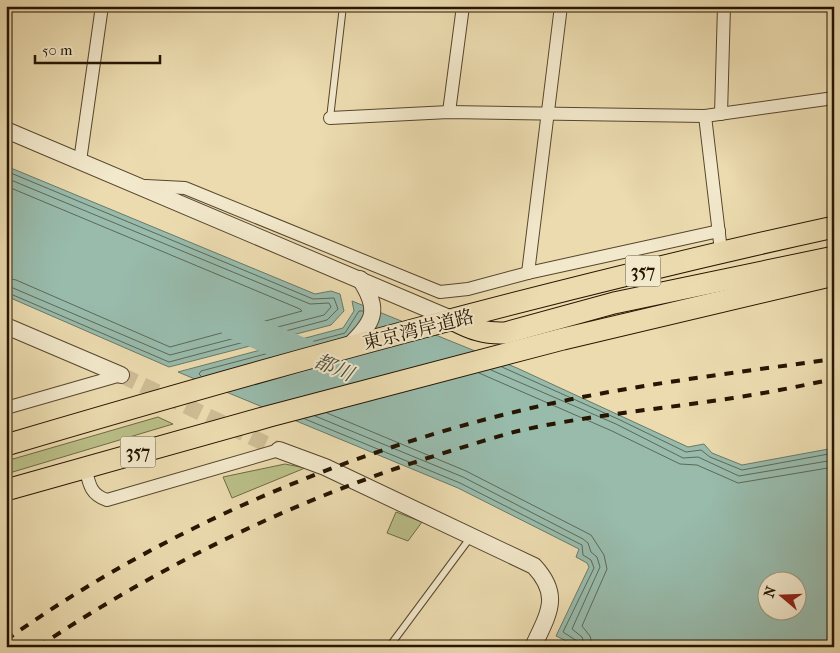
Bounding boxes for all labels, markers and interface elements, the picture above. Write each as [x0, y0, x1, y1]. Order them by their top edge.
scale bar [35, 32, 160, 64]
text: 50 m [42, 41, 73, 59]
road number: 357 [626, 256, 660, 286]
street label: 東京湾岸道路 [360, 306, 476, 354]
water label: 都川 [311, 349, 359, 387]
road number: 357 [120, 437, 156, 468]
north arrow [758, 570, 808, 620]
text: N [760, 584, 780, 600]

